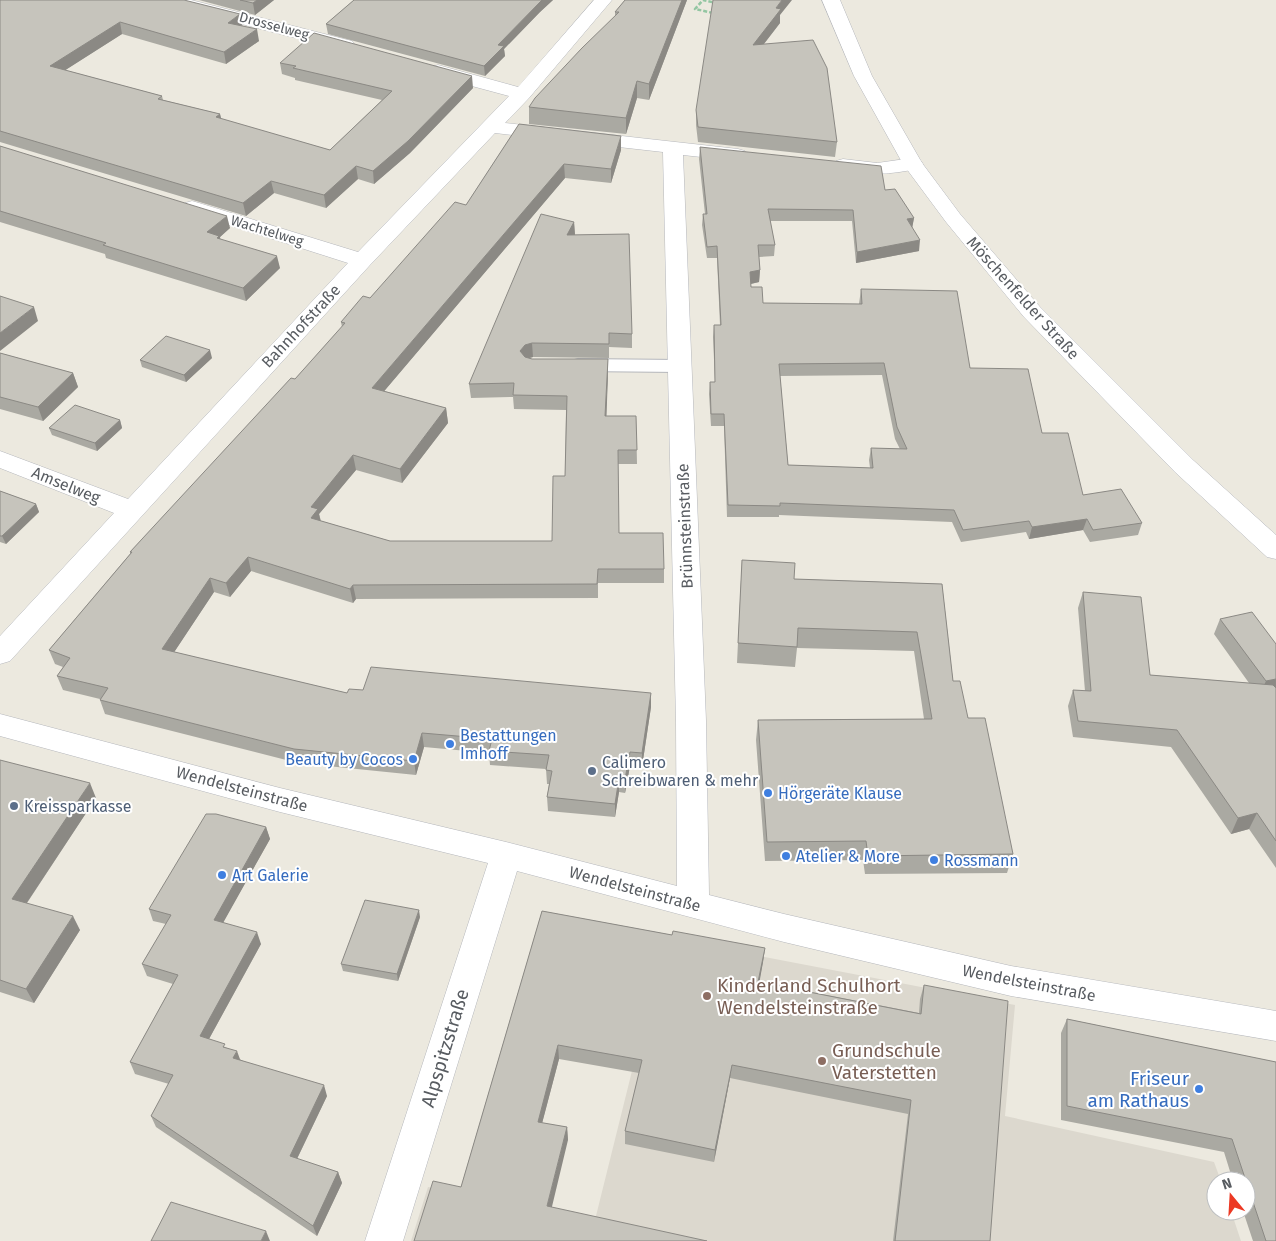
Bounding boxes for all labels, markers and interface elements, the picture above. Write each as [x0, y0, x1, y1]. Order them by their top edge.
street label: Drosselweg [237, 8, 312, 44]
street label: Wachtelweg [229, 212, 306, 250]
street label: Möschenfelder Straße [963, 233, 1083, 363]
street label: Bahnhofstraße [258, 280, 344, 372]
street label: Amselweg [29, 463, 104, 508]
street label: Brünnsteinstraße [673, 463, 697, 589]
place label: Bestattungen Imhoff [460, 726, 557, 763]
marker: Bestattungen Imhoff [444, 738, 456, 750]
place label: Beauty by Cocos [285, 750, 403, 769]
marker: Beauty by Cocos [407, 753, 419, 765]
place label: Calimero Schreibwaren & mehr [602, 753, 759, 790]
street label: Wendelsteinstraße [174, 762, 310, 816]
marker: Calimero Schreibwaren & mehr [586, 765, 598, 777]
place label: Hörgeräte Klause [778, 784, 902, 803]
marker: Hörgeräte Klause [762, 787, 774, 799]
place label: Kreissparkasse [24, 797, 131, 816]
marker: Kreissparkasse [8, 800, 20, 812]
place label: Atelier & More [796, 847, 900, 866]
marker: Atelier & More [780, 850, 792, 862]
place label: Rossmann [944, 851, 1019, 870]
marker: Rossmann [928, 854, 940, 866]
street label: Wendelsteinstraße [567, 862, 703, 916]
place label: Art Galerie [232, 866, 309, 885]
marker: Art Galerie [216, 869, 228, 881]
street label: Wendelsteinstraße [961, 961, 1097, 1005]
place label: Kinderland Schulhort Wendelsteinstraße [717, 974, 901, 1019]
street label: Alpspitzstraße [416, 986, 474, 1110]
marker: Kinderland Schulhort Wendelsteinstraße [701, 990, 713, 1002]
place label: Grundschule Vaterstetten [832, 1039, 941, 1084]
marker: Grundschule Vaterstetten [816, 1055, 828, 1067]
place label: Friseur am Rathaus [1087, 1067, 1190, 1112]
marker: Friseur am Rathaus [1193, 1083, 1205, 1095]
north arrow [1206, 1171, 1256, 1221]
text: N [1220, 1175, 1234, 1194]

